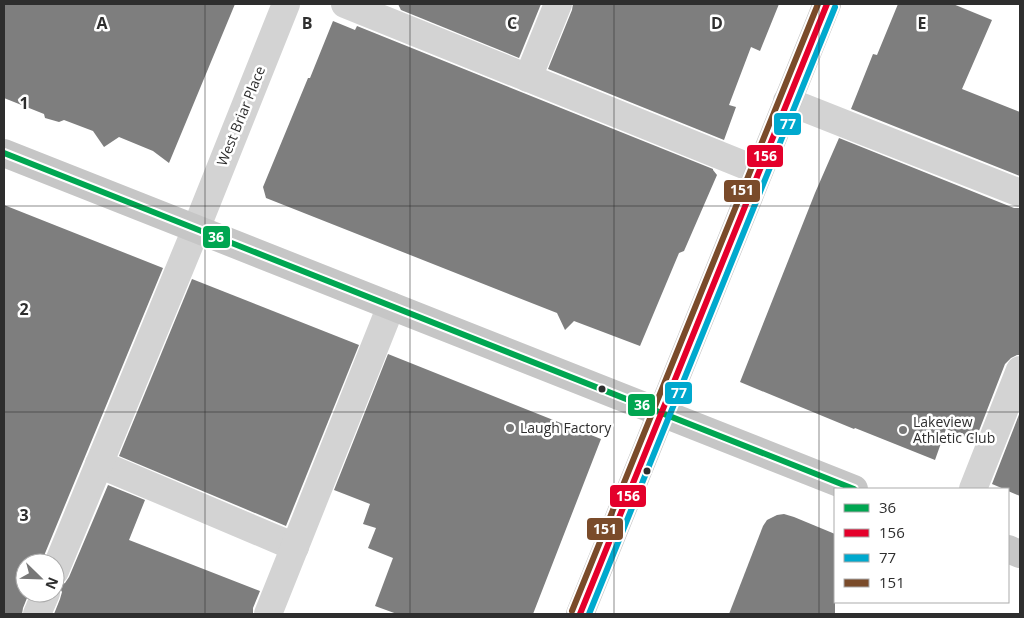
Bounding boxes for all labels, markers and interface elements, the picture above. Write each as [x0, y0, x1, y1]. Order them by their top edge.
text: A [96, 12, 108, 34]
text: B [302, 12, 312, 34]
text: C [507, 12, 517, 34]
text: D [711, 12, 723, 34]
text: E [918, 12, 927, 34]
street label: West Briar Place [212, 63, 269, 168]
text: 1 [19, 92, 29, 114]
line badge: 77 [773, 112, 802, 136]
text: 77 [780, 114, 796, 133]
line badge: 156 [746, 144, 784, 168]
text: 156 [753, 146, 777, 165]
line badge: 151 [723, 179, 761, 203]
text: 151 [730, 180, 754, 199]
line badge: 36 [202, 225, 231, 249]
text: 36 [208, 227, 224, 246]
text: 2 [19, 298, 29, 320]
line badge: 77 [664, 381, 693, 405]
text: 77 [671, 383, 687, 402]
unlabelled marker [597, 384, 607, 394]
line badge: 36 [627, 393, 656, 417]
text: 36 [634, 395, 650, 414]
place label: Lakeview Athletic Club [913, 412, 995, 447]
place label: Laugh Factory [520, 418, 612, 437]
marker: Laugh Factory [504, 422, 516, 434]
marker: Lakeview Athletic Club [897, 424, 909, 436]
unlabelled marker [642, 466, 652, 476]
line badge: 156 [609, 484, 647, 508]
text: 156 [616, 486, 640, 505]
legend [834, 488, 1009, 603]
text: 36 [879, 497, 896, 517]
text: 3 [19, 504, 29, 526]
line badge: 151 [586, 517, 624, 541]
text: 151 [593, 519, 617, 538]
text: 156 [879, 522, 905, 542]
text: 77 [879, 547, 896, 567]
north arrow [15, 553, 65, 603]
text: 151 [879, 572, 905, 592]
text: N [41, 574, 63, 592]

